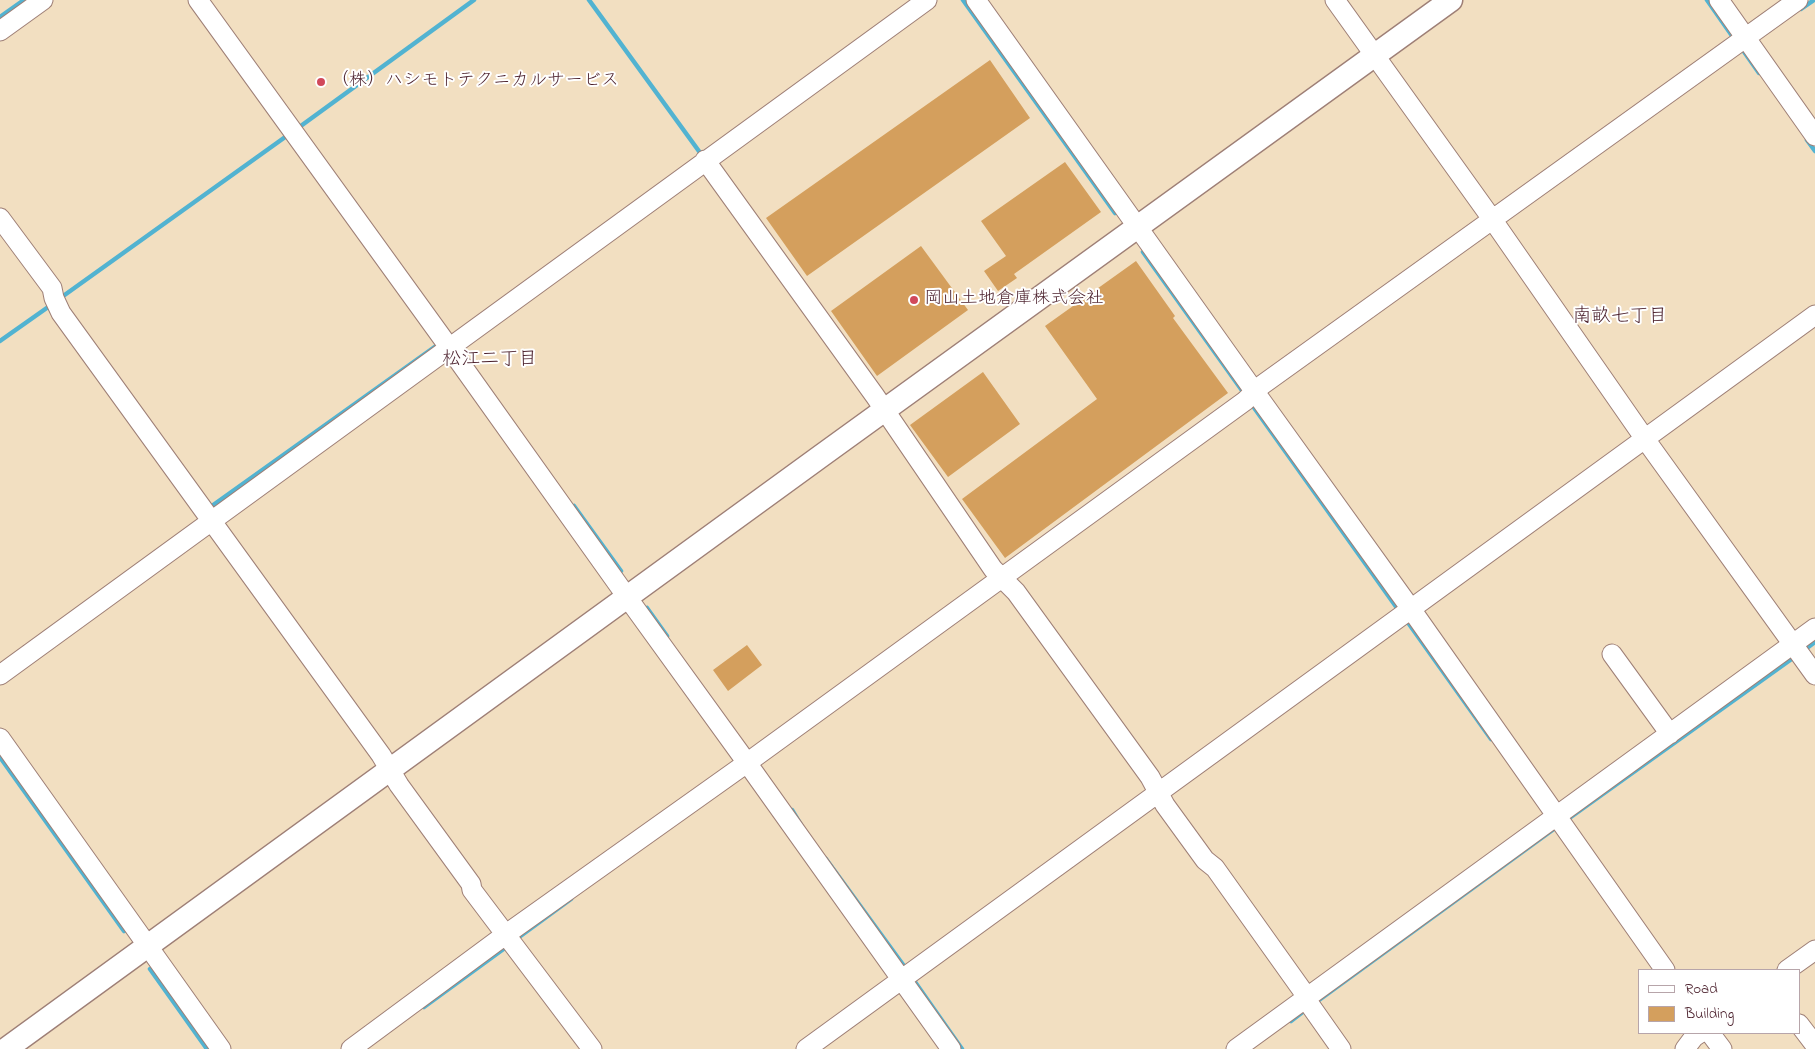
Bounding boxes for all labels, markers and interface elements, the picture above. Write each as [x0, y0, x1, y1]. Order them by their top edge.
place label: （株）ハシモトテクニカルサービス [331, 71, 619, 93]
marker: （株）ハシモトテクニカルサービス [315, 76, 327, 88]
place label: 岡山土地倉庫株式会社 [924, 289, 1104, 311]
marker: 岡山土地倉庫株式会社 [908, 294, 920, 306]
district label: 南畝七丁目 [1573, 307, 1667, 329]
district label: 松江二丁目 [443, 350, 537, 372]
legend [1638, 969, 1800, 1034]
text: Road [1685, 978, 1718, 1000]
text: Building [1685, 1003, 1734, 1025]

